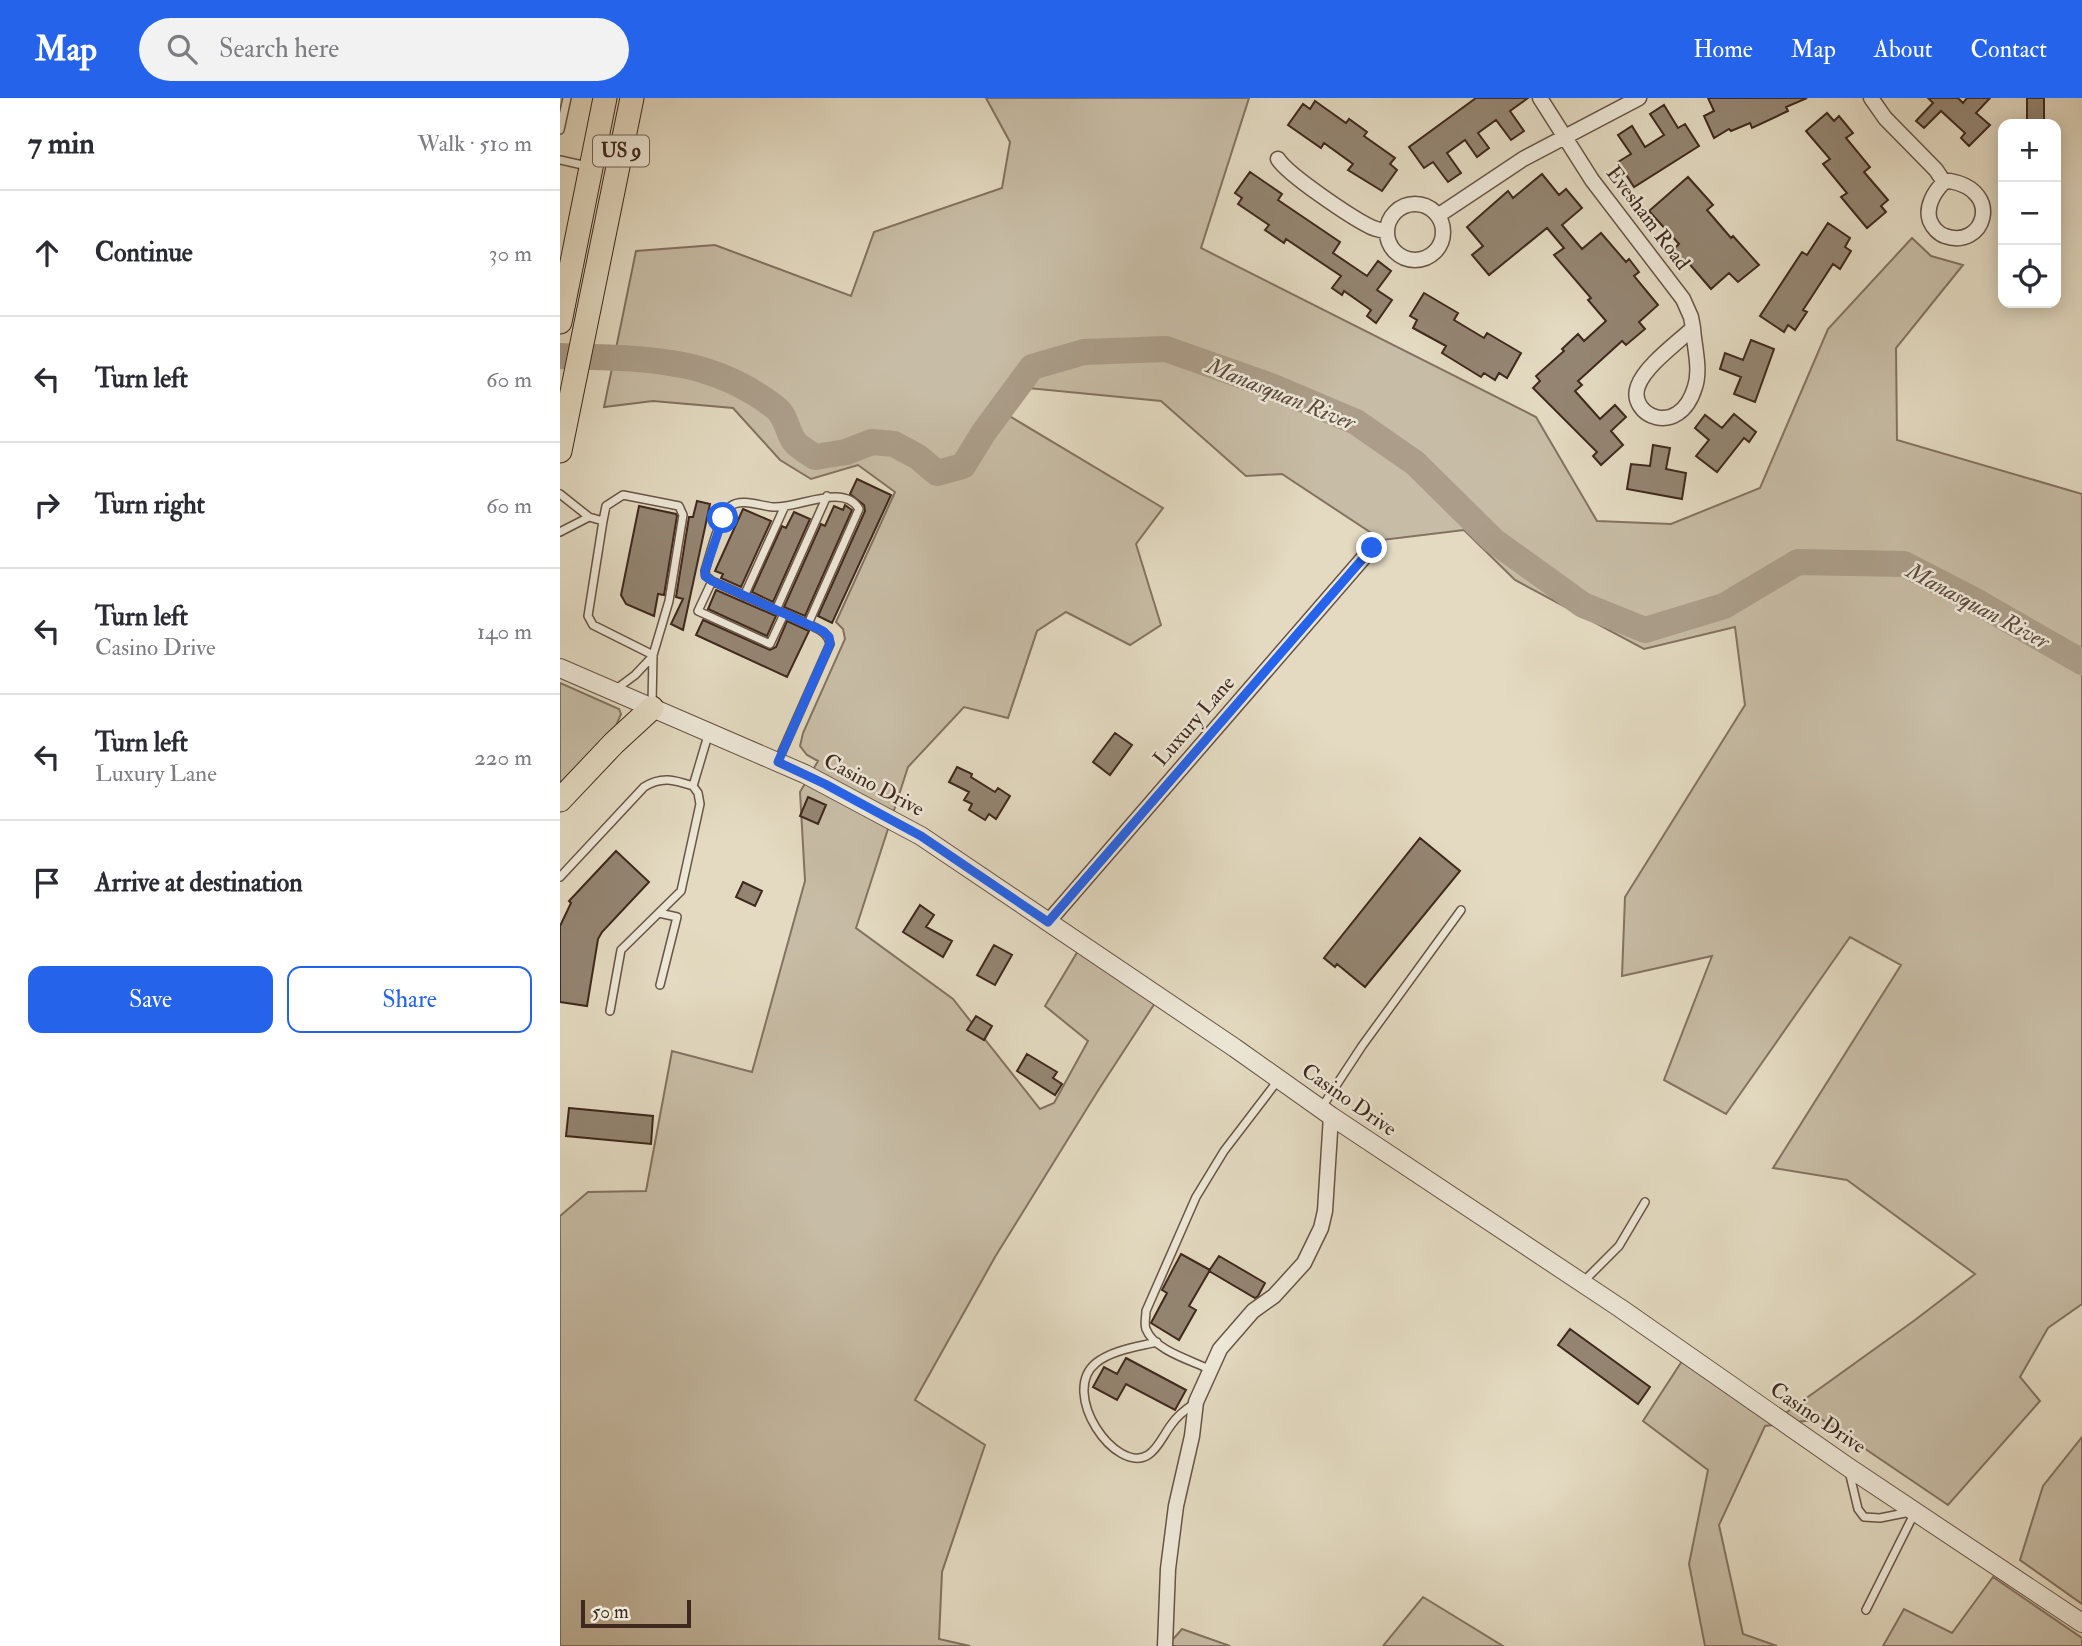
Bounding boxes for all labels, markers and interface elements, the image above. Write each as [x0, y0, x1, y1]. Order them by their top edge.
search box [139, 18, 629, 81]
text: Map [35, 29, 97, 70]
icon: search [163, 30, 201, 68]
text: Search here [219, 33, 339, 65]
text: Home [1693, 34, 1753, 65]
text: Map [1791, 34, 1836, 65]
text: About [1874, 34, 1933, 65]
text: Contact [1971, 34, 2047, 65]
map controls [1998, 119, 2061, 308]
button: + [1998, 119, 2061, 182]
text: 7 min [28, 125, 95, 162]
text: Walk · 510 m [417, 129, 532, 158]
road number: US 9 [593, 136, 649, 166]
street label: Evesham Road [1600, 160, 1696, 276]
button: − [1998, 182, 2061, 245]
icon: ahead [28, 234, 66, 272]
text: Continue [95, 237, 193, 269]
text: 30 m [489, 239, 532, 268]
button: locate [1998, 245, 2061, 308]
water label: Manasquan River [1201, 350, 1361, 438]
icon: left [28, 360, 66, 398]
text: Turn left [95, 363, 188, 395]
text: 60 m [486, 365, 532, 394]
icon: right [28, 486, 66, 524]
text: Turn right [95, 489, 205, 521]
text: 60 m [486, 491, 532, 520]
route start [707, 502, 738, 533]
route end [1356, 532, 1387, 563]
water label: Manasquan River [1900, 555, 2056, 657]
text: Turn left [95, 601, 188, 633]
icon: left [28, 612, 66, 650]
text: 140 m [477, 617, 532, 646]
text: Casino Drive [95, 633, 216, 662]
street label: Luxury Lane [1147, 670, 1241, 772]
text: Turn left [95, 727, 188, 759]
icon: left [28, 738, 66, 776]
text: 220 m [474, 743, 532, 772]
street label: Casino Drive [819, 747, 929, 823]
text: Luxury Lane [95, 759, 217, 788]
icon: arrive [28, 864, 66, 902]
text: Arrive at destination [95, 867, 303, 899]
button: Save [28, 966, 273, 1033]
button: Share [287, 966, 532, 1033]
street label: Casino Drive [1296, 1057, 1402, 1143]
street label: Casino Drive [1765, 1376, 1871, 1460]
scale bar [581, 1597, 691, 1629]
text: 50 m [592, 1600, 629, 1624]

